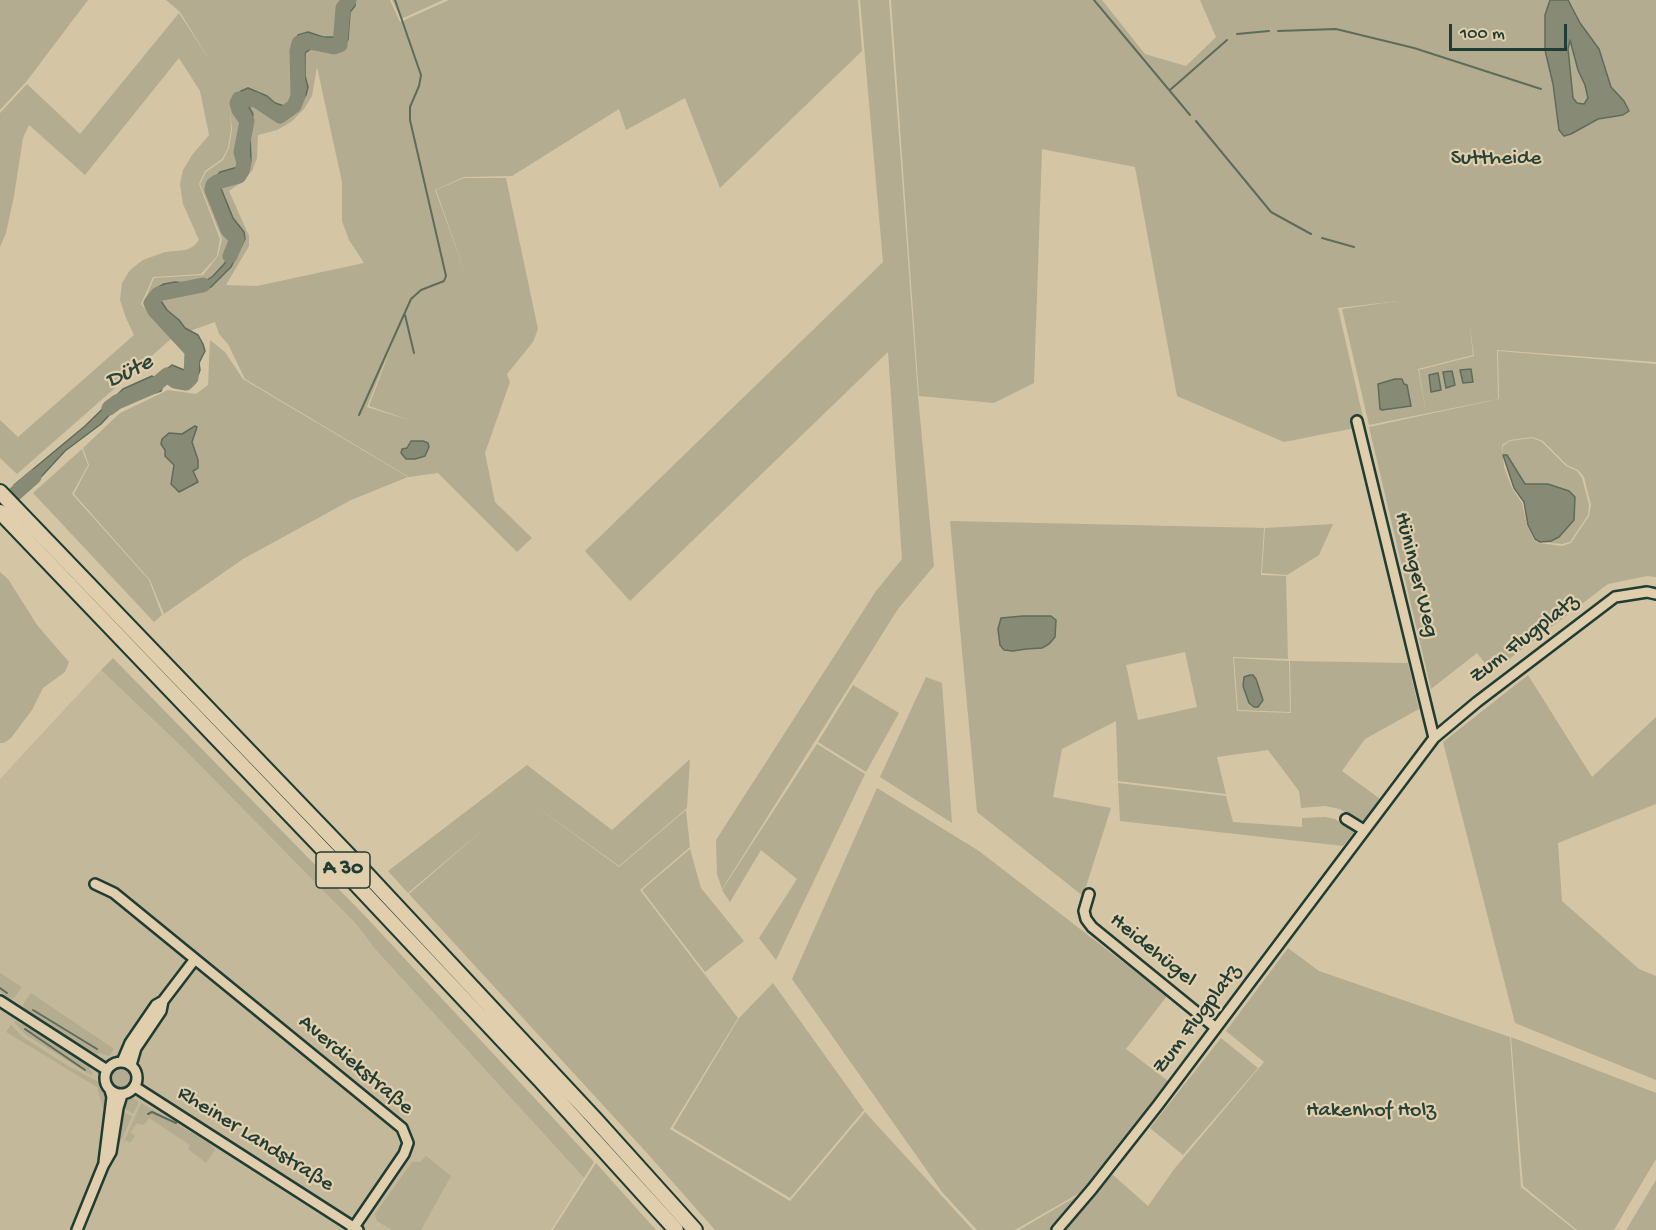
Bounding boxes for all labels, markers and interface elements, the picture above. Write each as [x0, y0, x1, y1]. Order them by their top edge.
scale bar [1452, 12, 1570, 50]
text: 100 m [1460, 24, 1505, 45]
park label: Suttheide [1451, 147, 1541, 173]
water label: Düte [102, 349, 158, 397]
street label: Hüninger Weg [1387, 510, 1443, 640]
street label: Zum Flugplatz [1465, 589, 1585, 691]
road number: A 30 [316, 852, 370, 888]
street label: Heidehügel [1103, 908, 1201, 994]
street label: Zum Flugplatz [1148, 960, 1248, 1080]
street label: Averdiekstraße [292, 1010, 418, 1122]
street label: Rheiner Landstraße [172, 1081, 338, 1199]
park label: Hakenhof Holz [1306, 1099, 1436, 1125]

